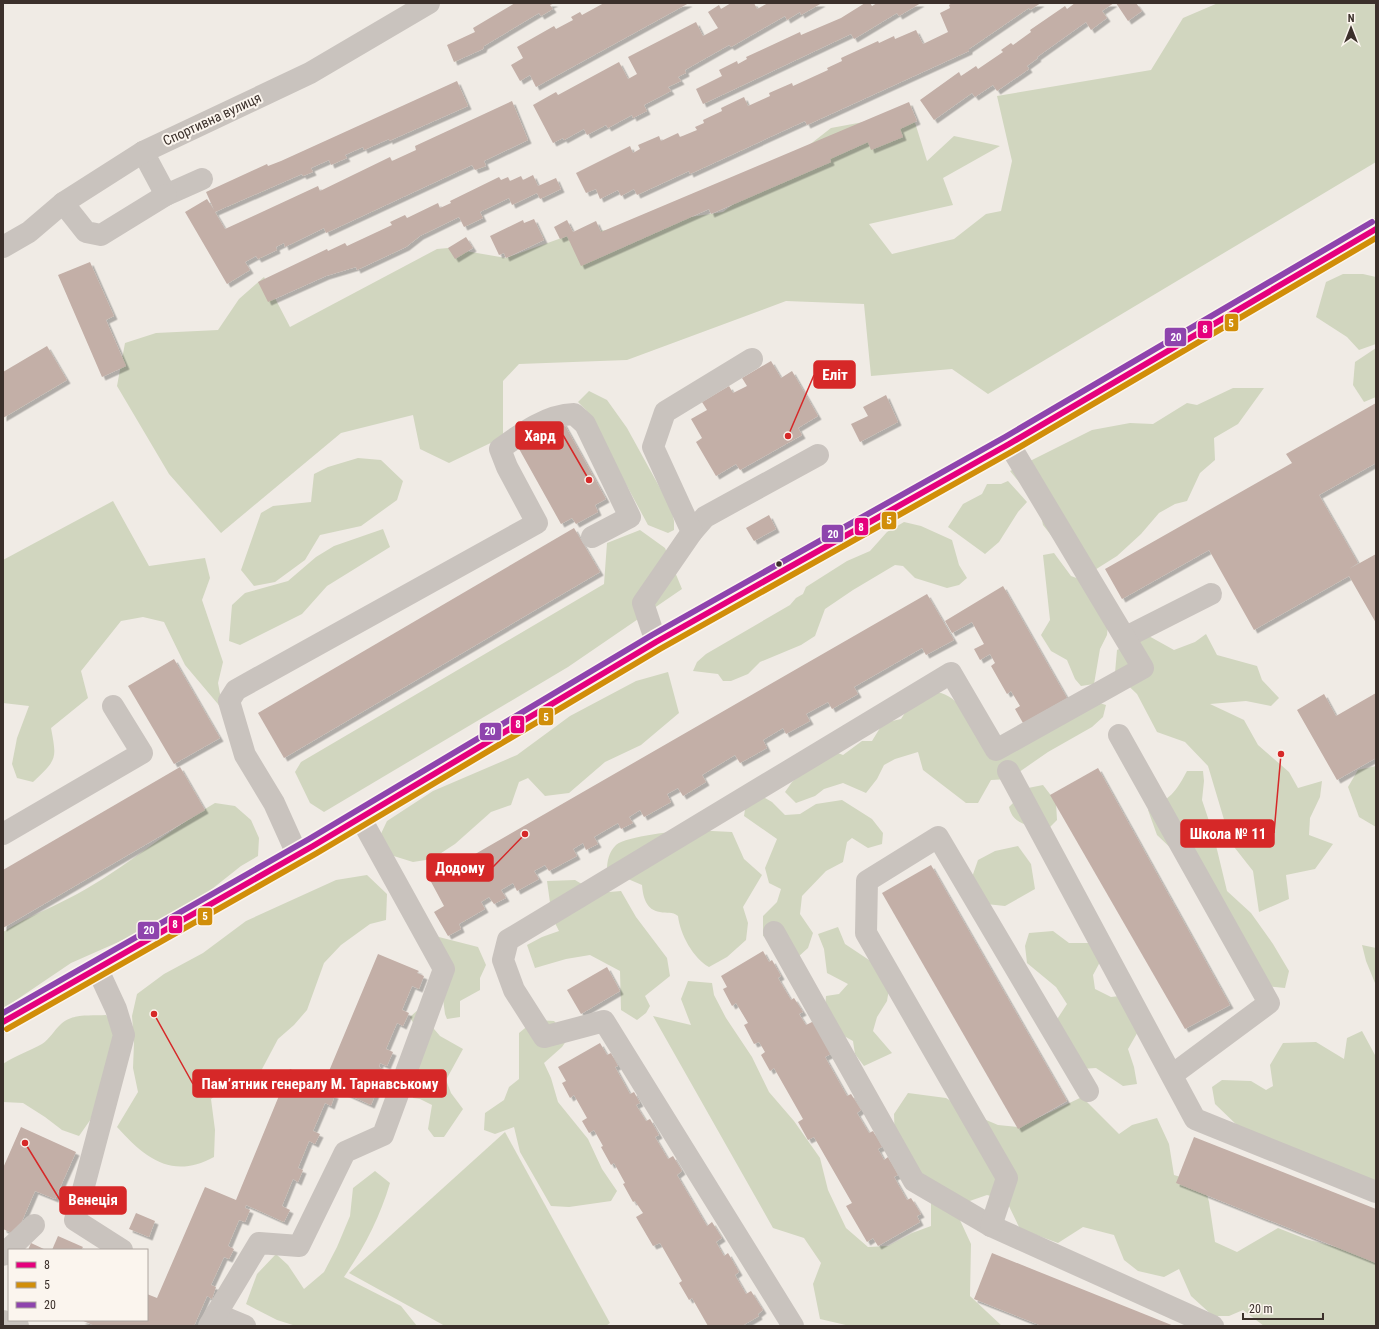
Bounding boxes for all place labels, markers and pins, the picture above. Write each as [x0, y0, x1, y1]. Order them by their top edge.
callout: Еліт [814, 361, 855, 388]
callout: Хард [516, 422, 563, 449]
unlabelled marker [774, 559, 784, 569]
callout: Школа № 11 [1181, 820, 1274, 847]
callout: Додому [427, 854, 493, 881]
callout: Пам’ятник генералу М. Тарнавському [193, 1070, 446, 1097]
callout: Венеція [60, 1187, 126, 1214]

